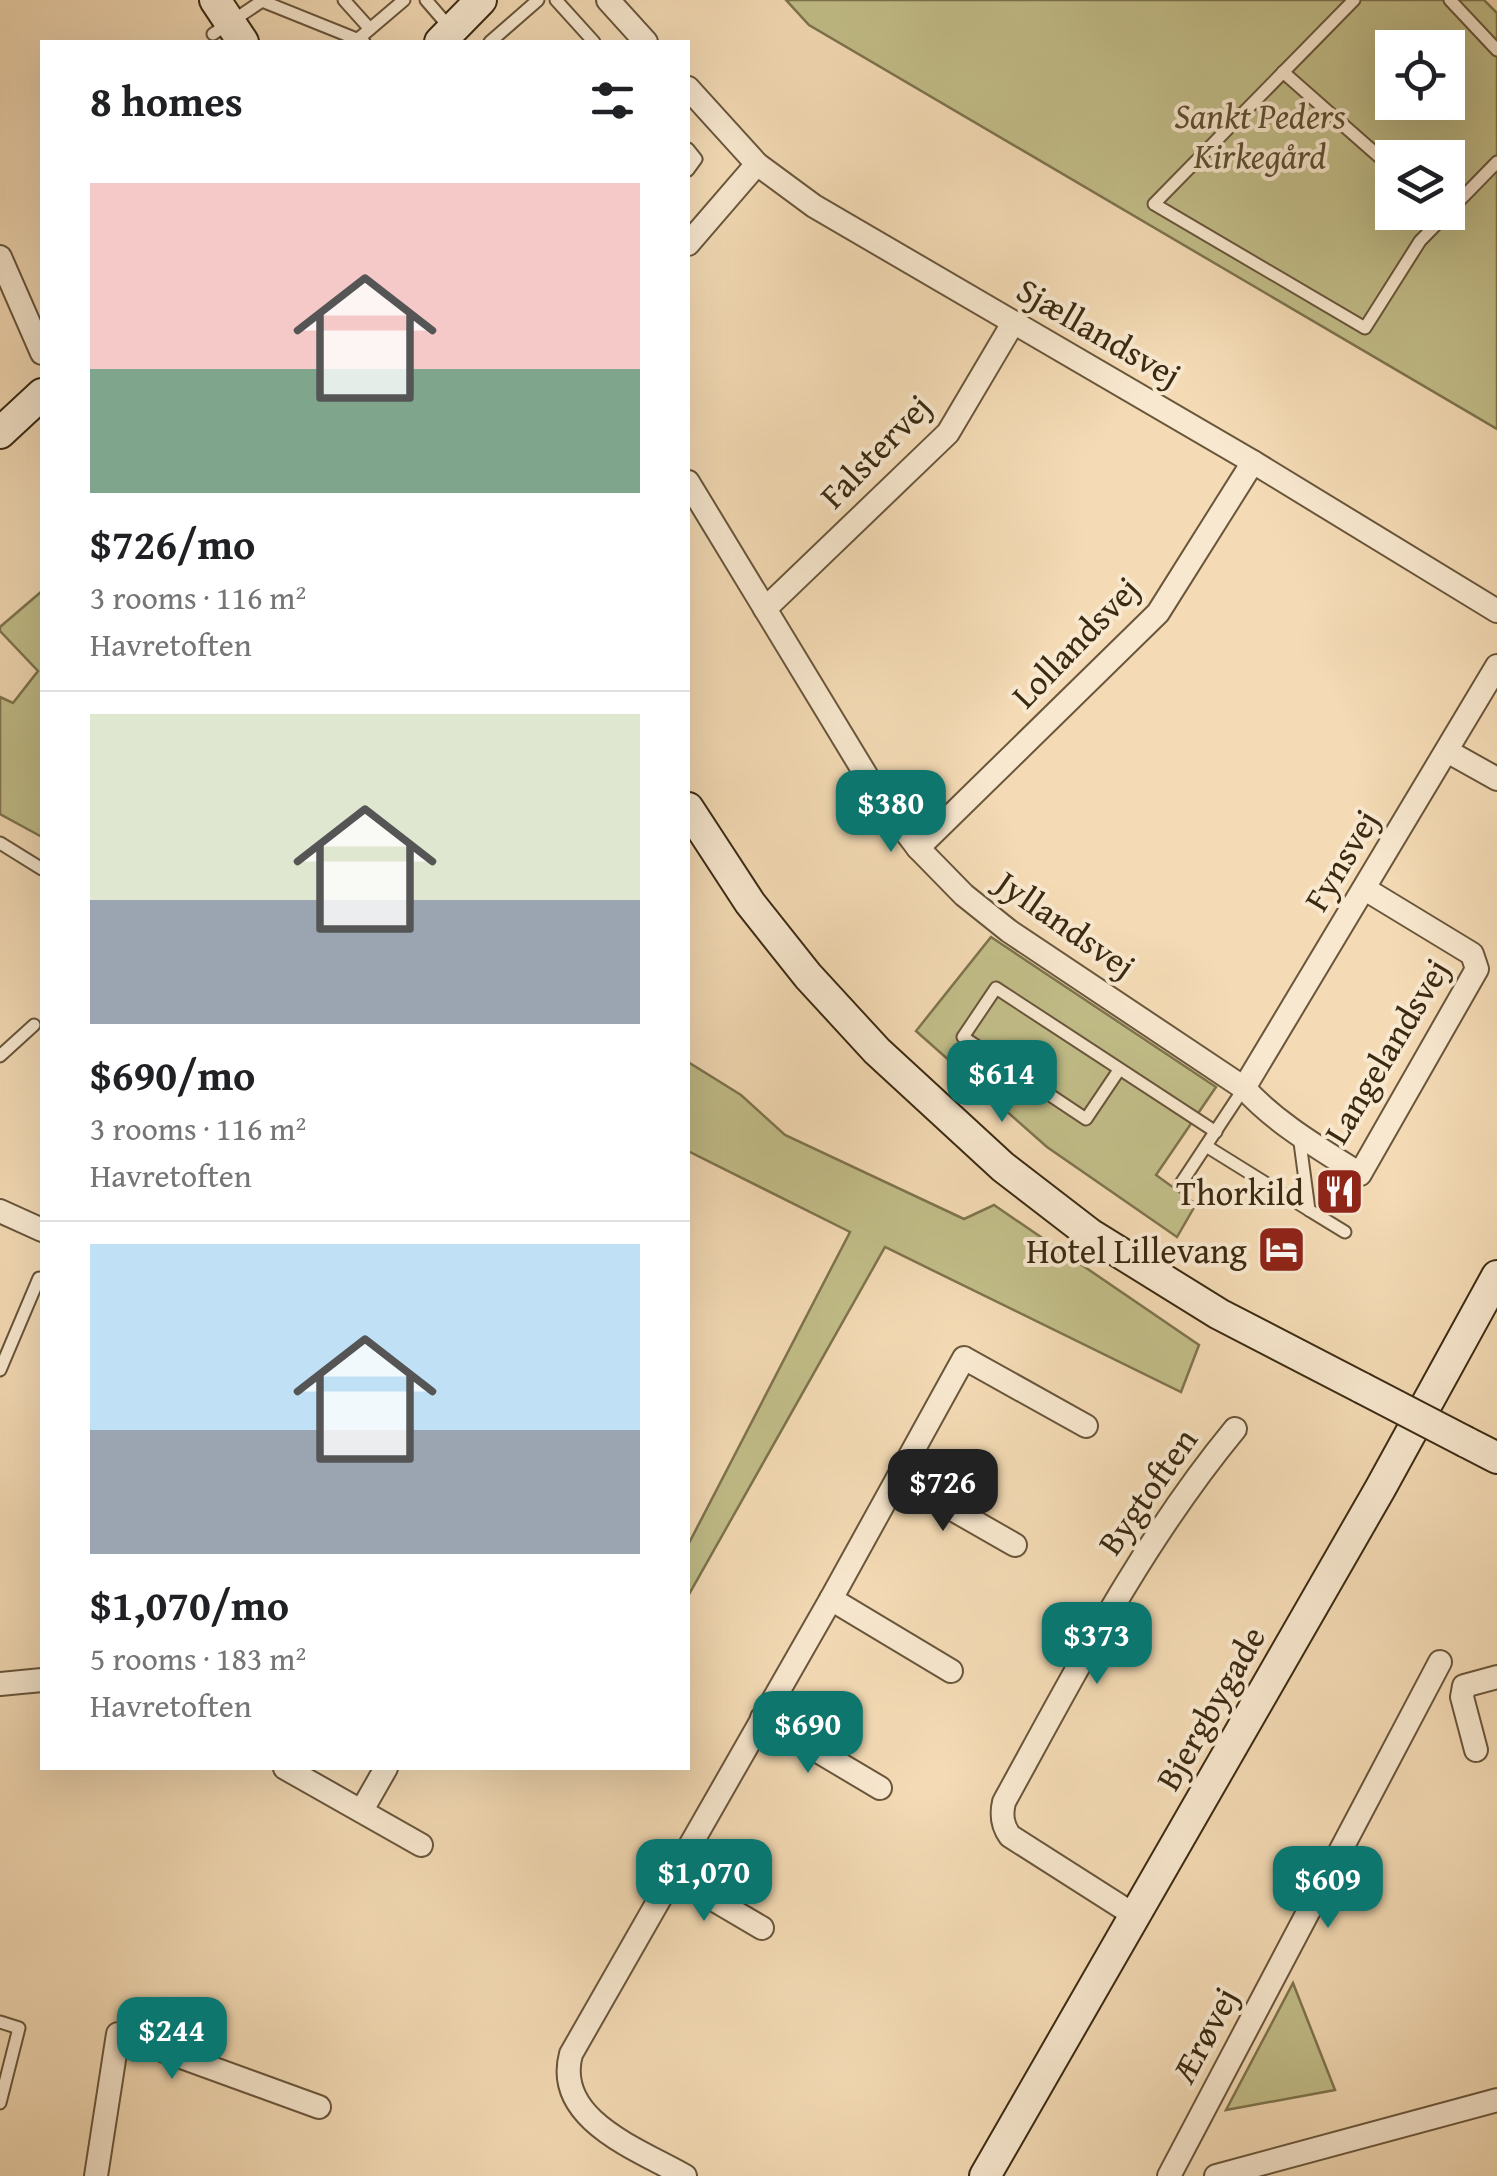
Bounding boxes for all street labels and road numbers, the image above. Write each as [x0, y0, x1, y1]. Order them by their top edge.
street label: Sjællandsvej [1007, 264, 1191, 400]
street label: Falstervej [807, 382, 943, 520]
street label: Lollandsvej [999, 565, 1151, 719]
street label: Fynsvej [1291, 800, 1391, 920]
street label: Jyllandsvej [983, 855, 1146, 991]
street label: Langelandsvej [1311, 949, 1461, 1153]
street label: Bygtoften [1085, 1417, 1210, 1565]
street label: Bjergbygade [1142, 1616, 1278, 1800]
street label: Ærøvej [1157, 1978, 1251, 2092]

